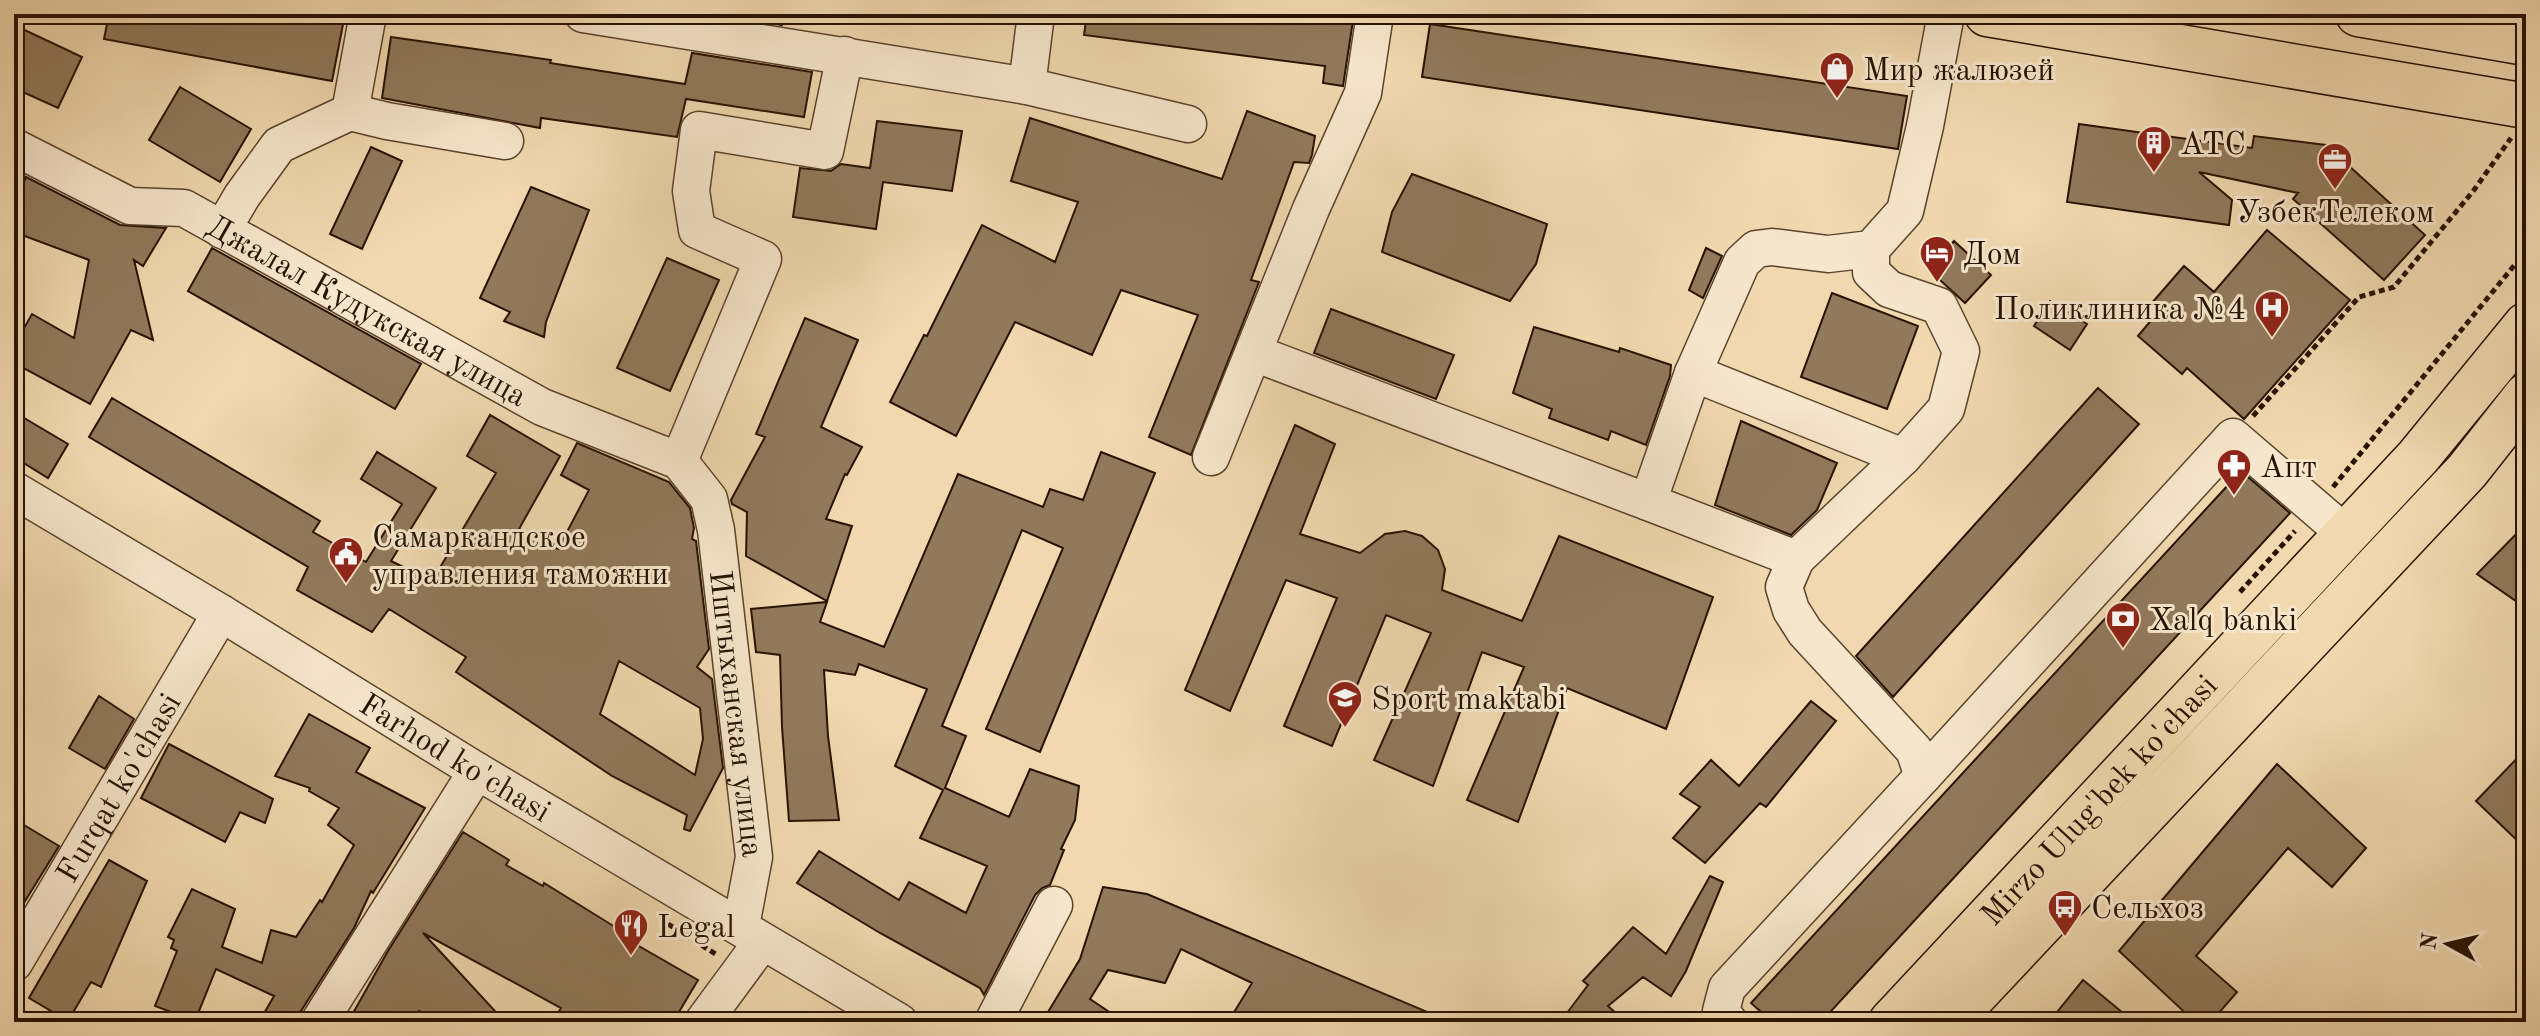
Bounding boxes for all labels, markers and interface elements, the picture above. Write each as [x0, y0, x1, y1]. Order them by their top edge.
shop icon: Мир жалюзей [1818, 50, 1856, 100]
place label: Мир жалюзей [1863, 56, 2055, 88]
building icon: ATC [2135, 124, 2173, 174]
place label: ATC [2180, 130, 2246, 162]
office icon: УзбекТелеком [2316, 141, 2354, 191]
place label: УзбекТелеком [2236, 198, 2434, 230]
street label: Джалал Кудукская улица [201, 211, 531, 414]
hotel icon: Дом [1918, 234, 1956, 284]
place label: Дом [1963, 240, 2021, 272]
hospital icon: Поликлиника №4 [2253, 289, 2291, 339]
place label: Поликлиника №4 [1994, 295, 2246, 327]
pharmacy icon: Апт [2215, 447, 2253, 497]
place label: Апт [2260, 453, 2317, 485]
place label: Самаркандское управления таможни [372, 523, 668, 592]
public building icon: Самаркандское управления таможни [327, 535, 365, 585]
street label: Иштыханская улица [702, 569, 767, 859]
bank icon: Xalq banki [2104, 600, 2142, 650]
place label: Xalq banki [2149, 606, 2297, 638]
street label: Mirzo Ulug'bek ko'chasi [1976, 670, 2225, 933]
school or university icon: Sport maktabi [1326, 679, 1364, 729]
place label: Sport maktabi [1371, 685, 1566, 717]
street label: Furqat ko'chasi [52, 689, 189, 889]
street label: Farhod ko'chasi [353, 689, 555, 830]
bus stop icon: Сельхоз [2046, 888, 2084, 938]
place label: Сельхоз [2091, 894, 2204, 926]
north arrow [2408, 904, 2488, 984]
restaurant icon: Legal [612, 907, 650, 957]
place label: Legal [657, 913, 735, 945]
text: N [2418, 931, 2442, 951]

